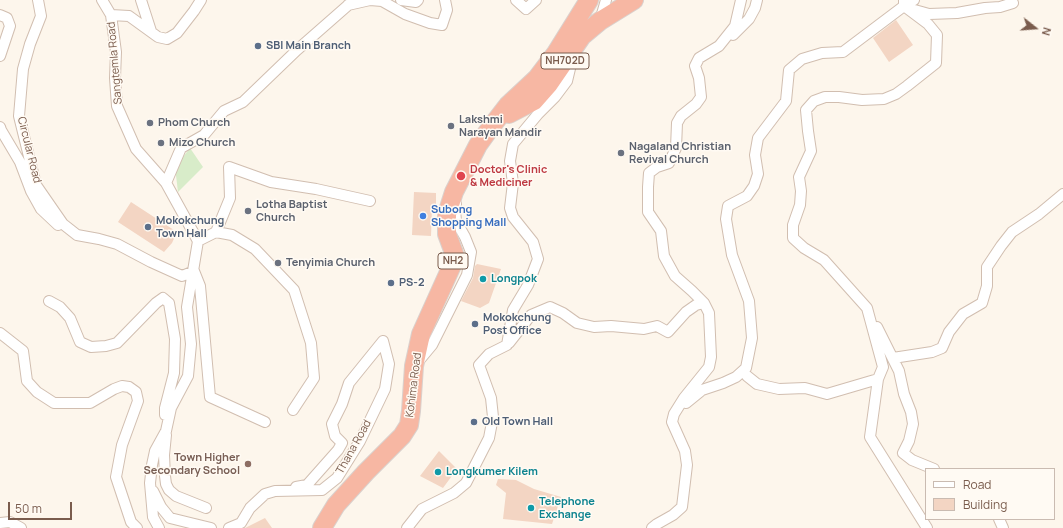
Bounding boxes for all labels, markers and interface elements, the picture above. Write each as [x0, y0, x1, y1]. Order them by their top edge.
north arrow [1015, 8, 1055, 48]
street label: Sangtemla Road [105, 21, 125, 105]
text: N [1039, 26, 1055, 38]
place label: SBI Main Branch [266, 39, 351, 53]
marker: SBI Main Branch [253, 41, 263, 51]
road number: NH702D [541, 53, 589, 69]
place label: Lakshmi Narayan Mandir [459, 113, 542, 139]
street label: Circular Road [14, 115, 44, 185]
place label: Phom Church [158, 116, 230, 130]
marker: Phom Church [145, 118, 155, 128]
marker: Lakshmi Narayan Mandir [446, 121, 456, 131]
place label: Mizo Church [169, 136, 235, 150]
marker: Mizo Church [156, 138, 166, 148]
place label: Nagaland Christian Revival Church [629, 140, 731, 166]
marker: Nagaland Christian Revival Church [616, 148, 626, 158]
place label: Doctor's Clinic & Mediciner [470, 163, 547, 189]
marker: Doctor's Clinic & Mediciner [455, 170, 467, 182]
place label: Lotha Baptist Church [256, 198, 327, 224]
place label: Subong Shopping Mall [431, 203, 506, 229]
marker: Lotha Baptist Church [243, 206, 253, 216]
marker: Subong Shopping Mall [418, 211, 428, 221]
place label: Mokokchung Town Hall [156, 214, 224, 240]
marker: Mokokchung Town Hall [143, 222, 153, 232]
road number: NH2 [438, 253, 468, 269]
place label: Tenyimia Church [286, 256, 375, 270]
marker: Tenyimia Church [273, 258, 283, 268]
place label: Longpok [491, 272, 537, 286]
marker: Longpok [478, 274, 488, 284]
place label: PS-2 [399, 276, 424, 290]
marker: PS-2 [386, 278, 396, 288]
place label: Mokokchung Post Office [483, 311, 551, 337]
marker: Mokokchung Post Office [470, 319, 480, 329]
street label: Kohima Road [403, 352, 425, 418]
place label: Old Town Hall [482, 415, 553, 429]
marker: Old Town Hall [469, 417, 479, 427]
street label: Thana Road [334, 418, 374, 476]
place label: Town Higher Secondary School [144, 451, 240, 477]
marker: Town Higher Secondary School [243, 459, 253, 469]
place label: Longkumer Kilem [446, 465, 538, 479]
marker: Longkumer Kilem [433, 467, 443, 477]
legend [925, 468, 1055, 520]
text: Road [963, 476, 991, 493]
scale bar [10, 494, 74, 520]
place label: Telephone Exchange [539, 495, 595, 521]
text: Building [963, 496, 1007, 513]
text: 50 m [15, 500, 42, 517]
marker: Telephone Exchange [526, 503, 536, 513]

